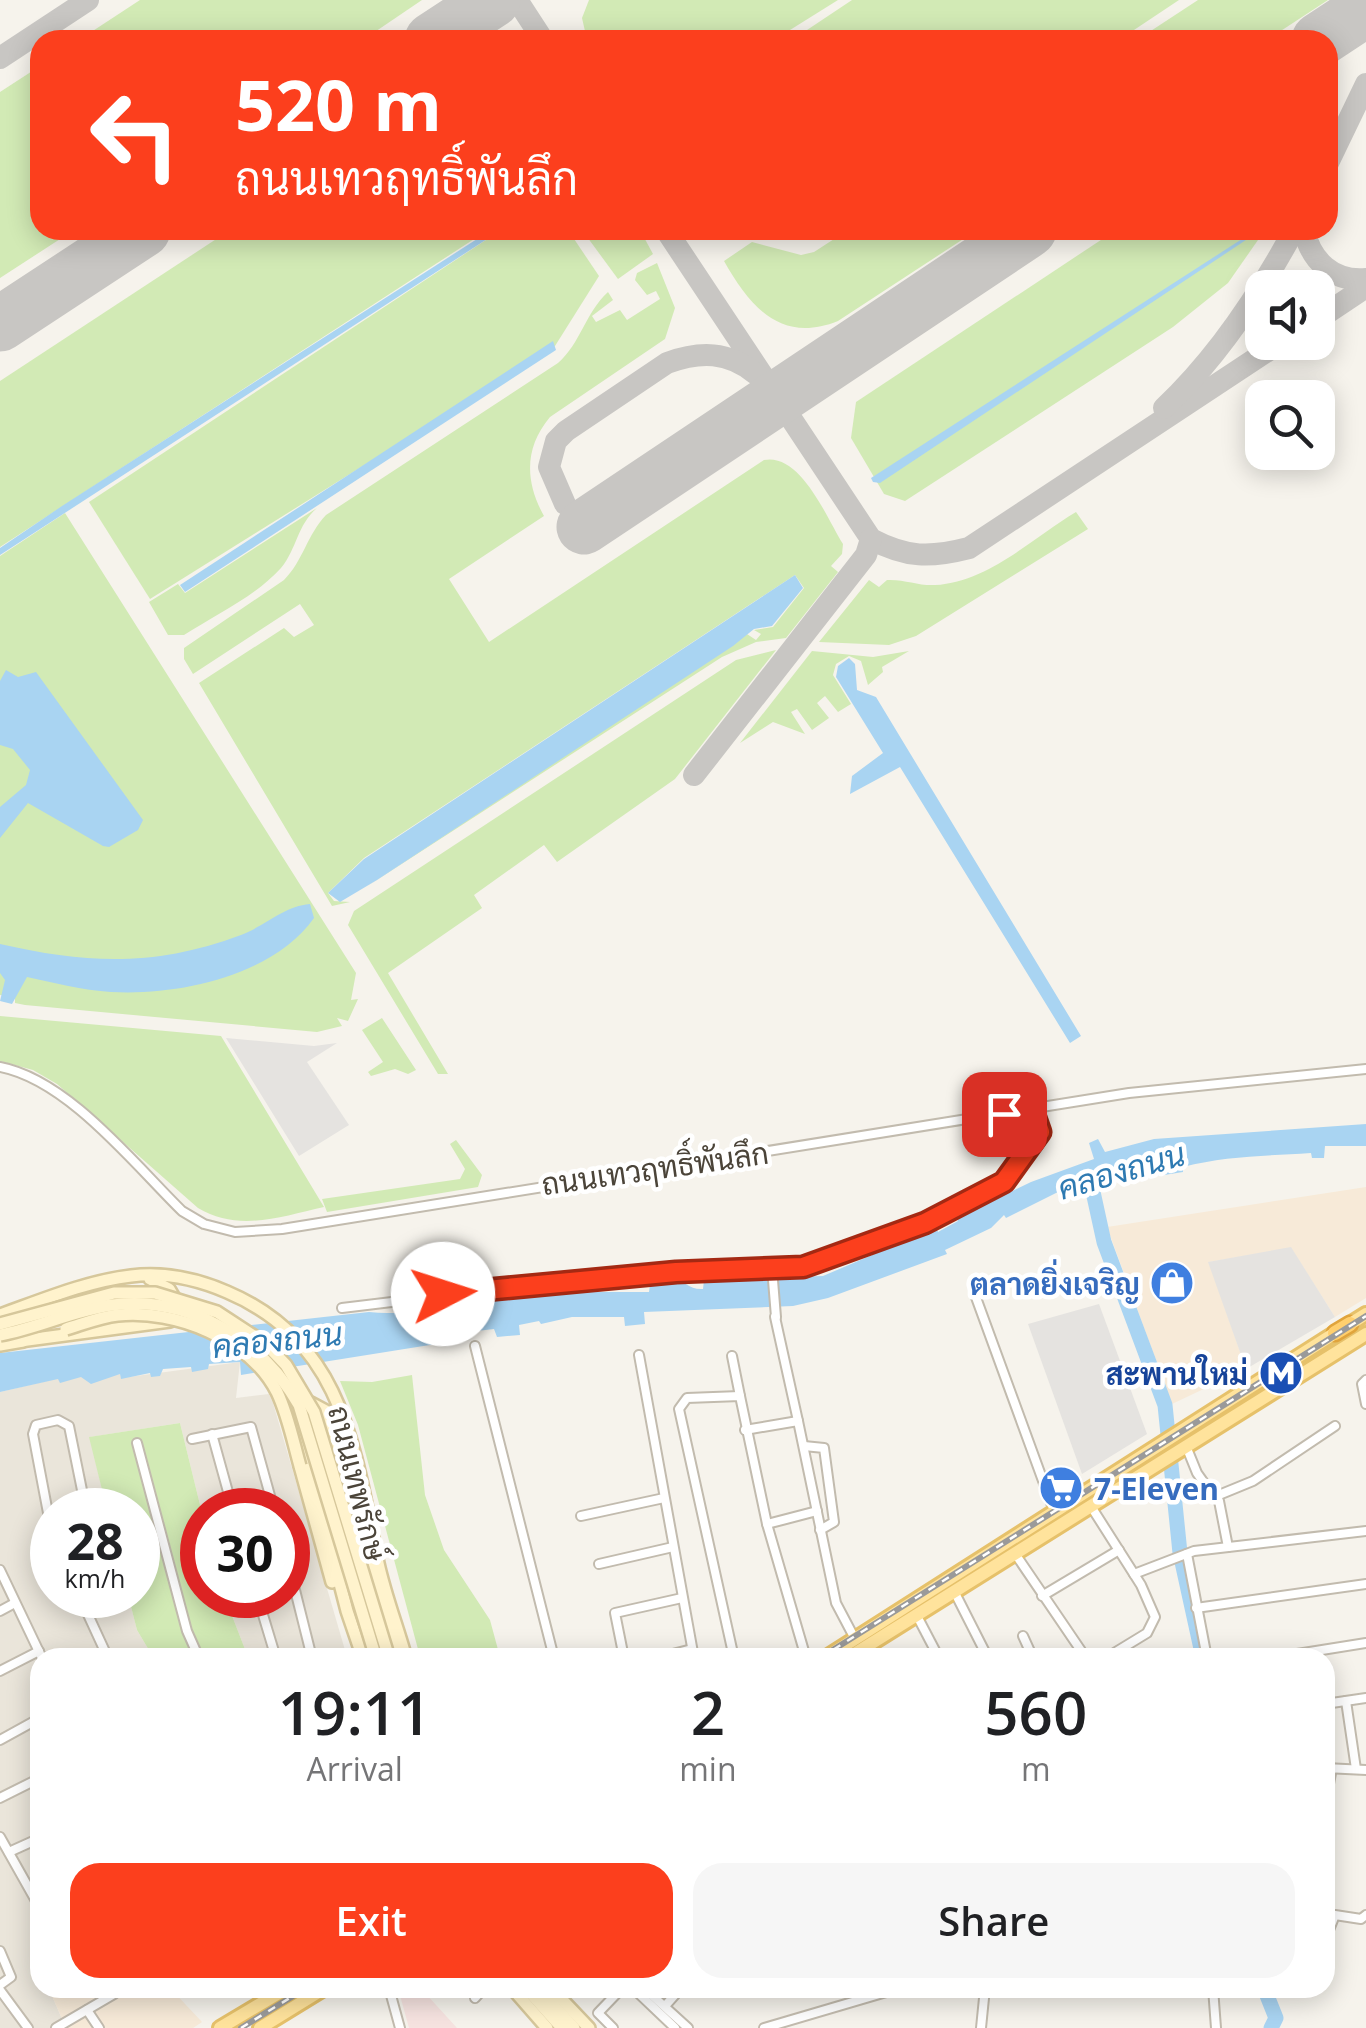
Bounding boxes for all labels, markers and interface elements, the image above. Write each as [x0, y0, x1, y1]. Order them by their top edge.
text: 520 m [235, 56, 442, 152]
icon: left [70, 70, 200, 200]
text: ถนนเทวฤทธิ์พันลึก [235, 147, 578, 208]
map controls [1245, 270, 1335, 470]
button: sound [1245, 270, 1335, 360]
button: search [1245, 380, 1335, 470]
pin [962, 1072, 1047, 1157]
icon: arrive [977, 1087, 1032, 1142]
street label: ถนนเทวฤทธิ์พันลึก [538, 1127, 771, 1204]
water label: คลองถนน [1052, 1131, 1190, 1209]
position arrow [391, 1242, 495, 1346]
place label: ตลาดยิ่งเจริญ [970, 1259, 1140, 1304]
shop icon: ตลาดยิ่งเจริญ [1149, 1260, 1195, 1306]
water label: คลองถนน [210, 1311, 344, 1367]
metro station icon: สะพานใหม่ [1258, 1350, 1304, 1396]
place label: สะพานใหม่ [1106, 1353, 1248, 1394]
street label: ถนนเทพรักษ์ [319, 1401, 397, 1565]
supermarket icon: 7-Eleven [1038, 1465, 1084, 1511]
place label: 7-Eleven [1094, 1468, 1219, 1509]
speed limit sign: 30 [180, 1488, 310, 1618]
text: 28 [66, 1507, 124, 1575]
text: km/h [65, 1561, 125, 1595]
text: 19:11 [278, 1671, 431, 1753]
text: 2 [691, 1671, 725, 1753]
text: 560 [984, 1671, 1087, 1753]
text: Arrival [306, 1747, 403, 1790]
text: min [679, 1747, 737, 1790]
text: m [1021, 1747, 1051, 1790]
button: Exit [70, 1863, 673, 1978]
button: Share [693, 1863, 1295, 1978]

